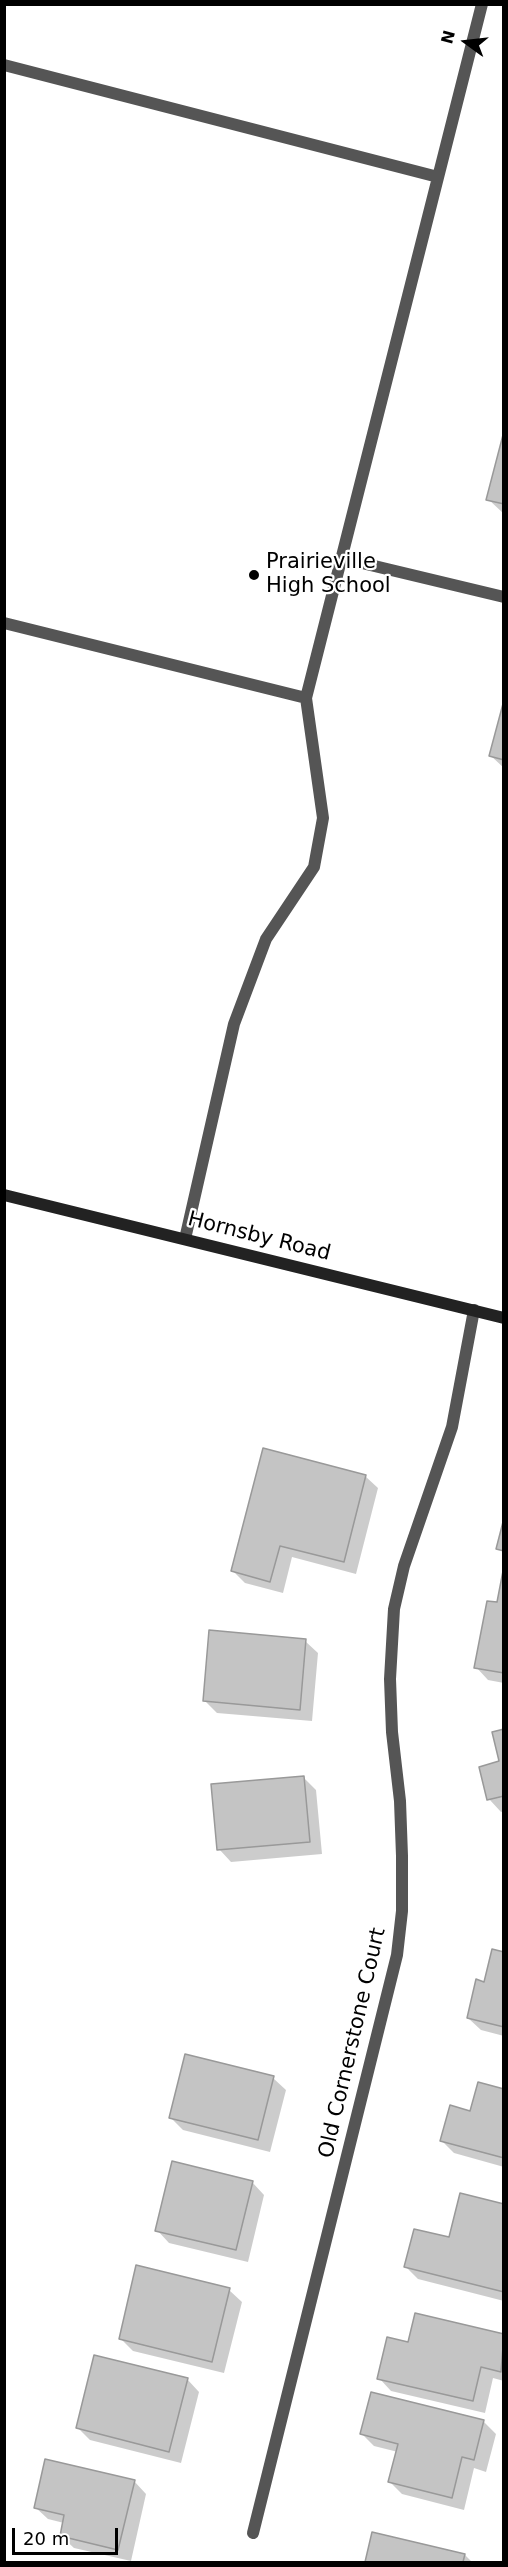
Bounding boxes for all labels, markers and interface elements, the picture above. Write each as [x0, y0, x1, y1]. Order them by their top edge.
north arrow [436, 12, 496, 72]
text: N [437, 28, 459, 46]
place label: Prairieville High School [266, 550, 391, 600]
marker: Prairieville High School [247, 568, 261, 582]
street label: Hornsby Road [185, 1207, 333, 1267]
street label: Old Cornerstone Court [314, 1925, 392, 2161]
scale bar [15, 2516, 122, 2554]
text: 20 m [23, 2528, 69, 2549]

